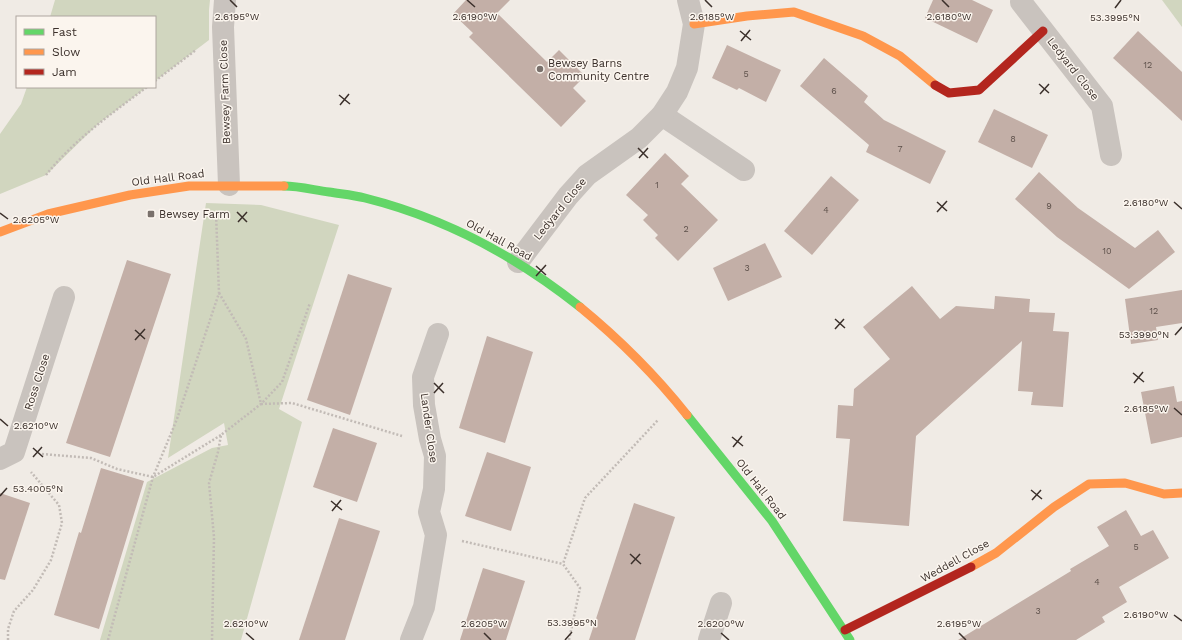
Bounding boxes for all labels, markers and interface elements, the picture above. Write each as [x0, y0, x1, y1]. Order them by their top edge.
text: 2.6195°W [215, 11, 260, 22]
text: 2.6190°W [453, 11, 498, 22]
text: 2.6185°W [690, 11, 735, 22]
text: 2.6180°W [927, 11, 972, 22]
text: 53.3995°N [1090, 12, 1140, 23]
legend [16, 16, 156, 88]
text: Fast [52, 25, 77, 39]
street label: Ledyard Close [1044, 35, 1102, 103]
street label: Bewsey Farm Close [217, 40, 233, 144]
text: Slow [52, 45, 80, 59]
place label: Bewsey Barns Community Centre [548, 57, 649, 83]
house number: 12 [1144, 60, 1152, 70]
marker: Bewsey Barns Community Centre [535, 64, 545, 74]
text: Jam [52, 65, 77, 79]
house number: 5 [743, 69, 749, 79]
house number: 6 [831, 86, 837, 96]
house number: 8 [1010, 134, 1016, 144]
house number: 7 [897, 144, 903, 154]
street label: Old Hall Road [131, 167, 205, 189]
street label: Ledyard Close [531, 175, 589, 243]
house number: 1 [655, 180, 659, 190]
text: 2.6180°W [1124, 197, 1169, 208]
house number: 9 [1046, 201, 1052, 211]
house number: 4 [823, 205, 829, 215]
place label: Bewsey Farm [159, 208, 230, 221]
marker: Bewsey Farm [146, 209, 156, 219]
text: 2.6205°W [13, 214, 60, 225]
street label: Old Hall Road [464, 217, 534, 263]
house number: 2 [683, 224, 689, 234]
house number: 10 [1102, 246, 1112, 256]
house number: 3 [744, 263, 750, 273]
house number: 12 [1150, 306, 1158, 316]
text: 53.3990°N [1119, 329, 1169, 340]
street label: Ross Close [22, 352, 52, 412]
street label: Lander Close [418, 392, 440, 464]
text: 2.6185°W [1124, 403, 1169, 414]
text: 2.6210°W [14, 420, 59, 431]
street label: Old Hall Road [733, 456, 789, 522]
text: 53.4005°N [13, 483, 63, 494]
street label: Weddell Close [918, 537, 992, 585]
house number: 5 [1133, 542, 1139, 552]
house number: 4 [1094, 577, 1100, 587]
house number: 3 [1035, 606, 1041, 616]
text: 2.6190°W [1124, 609, 1169, 620]
text: 53.3995°N [547, 617, 597, 628]
text: 2.6210°W [224, 618, 269, 629]
text: 2.6205°W [461, 618, 508, 629]
text: 2.6200°W [698, 618, 745, 629]
text: 2.6195°W [937, 618, 982, 629]

